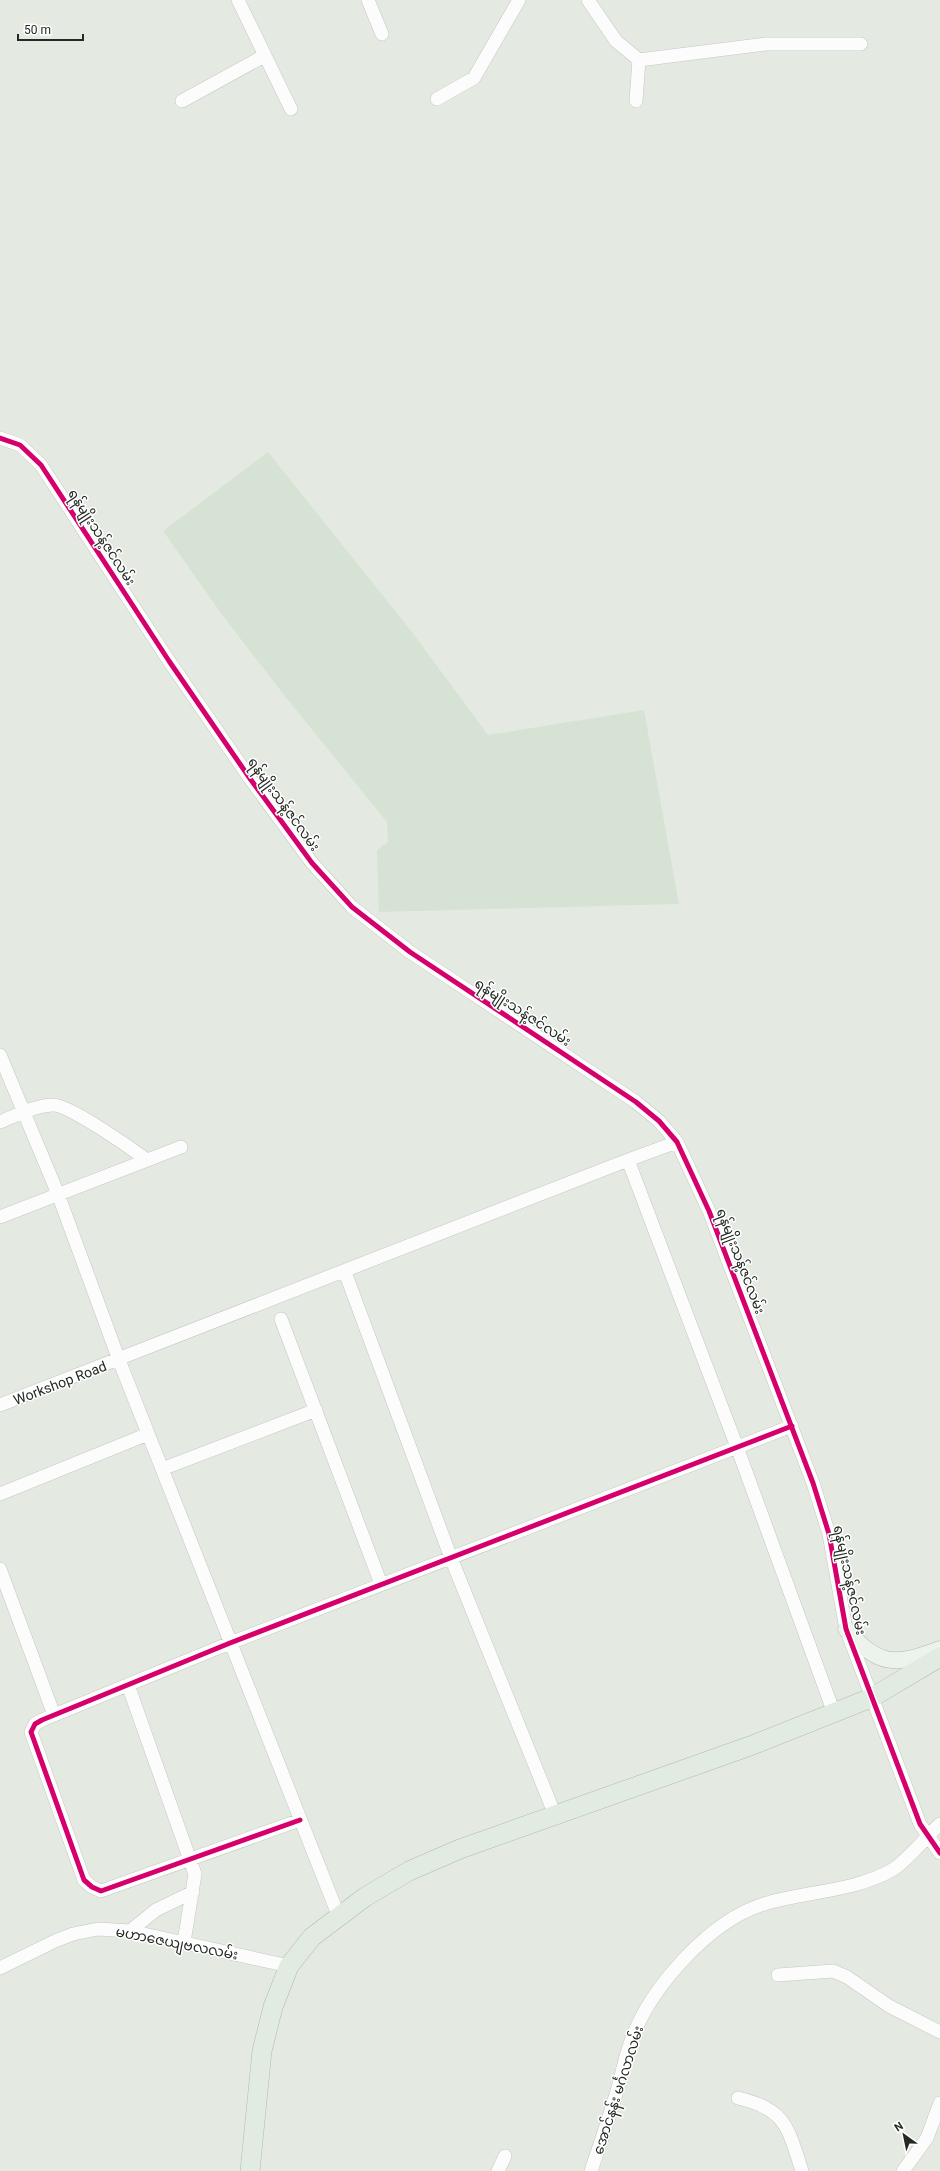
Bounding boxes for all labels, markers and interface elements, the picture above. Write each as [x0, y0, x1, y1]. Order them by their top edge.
scale bar [18, 16, 83, 42]
text: 50 m [24, 23, 51, 37]
street label: ရန်မျိုးသန့်ဇင်လမ်း [62, 485, 141, 590]
street label: ရန်မျိုးသန့်ဇင်လမ်း [241, 753, 325, 856]
street label: ရန်မျိုးသန့်ဇင်လမ်း [470, 973, 575, 1052]
street label: ရန်မျိုးသန့်ဇင်လမ်း [710, 1205, 770, 1317]
street label: Workshop Road [11, 1358, 109, 1408]
street label: ရန်မျိုးသန့်ဇင်လမ်း [827, 1523, 871, 1637]
street label: မဟာဇေယျဗလလမ်း [114, 1921, 240, 1967]
street label: အောင်နန်း မင်္ဂလာလမ်း [588, 2023, 650, 2158]
north arrow [884, 2115, 924, 2155]
text: N [892, 2119, 906, 2135]

